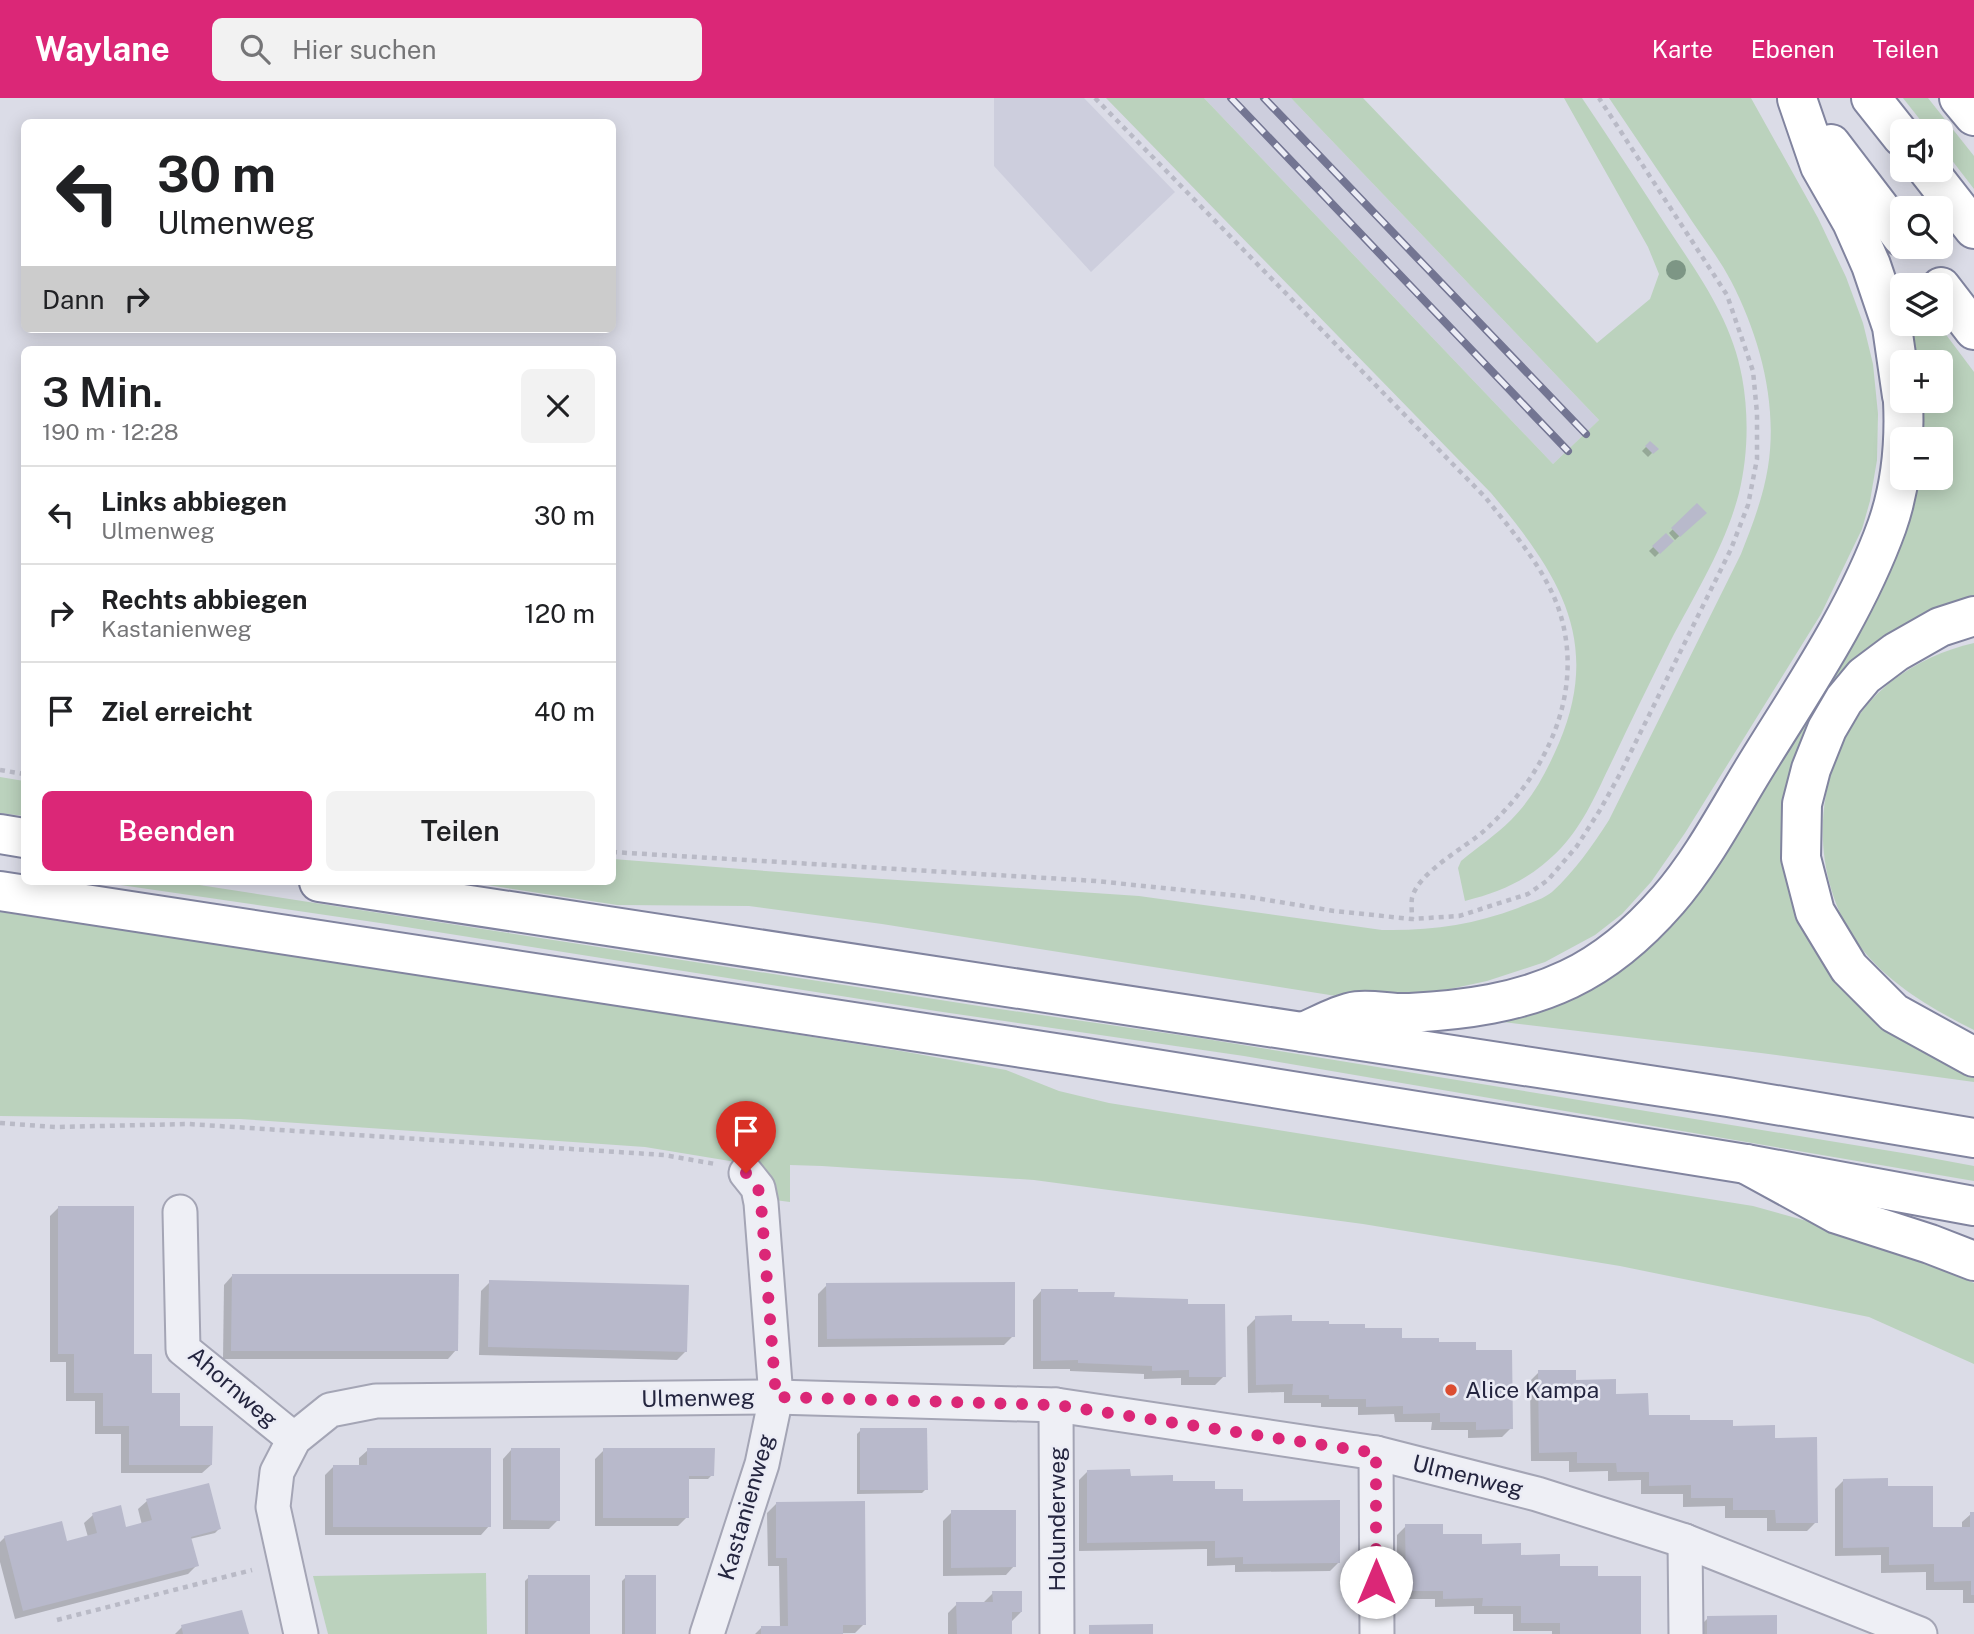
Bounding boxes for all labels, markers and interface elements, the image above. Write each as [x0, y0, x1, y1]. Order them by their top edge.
search box [212, 18, 702, 81]
text: Waylane [35, 30, 170, 68]
icon: search [236, 30, 274, 68]
text: Hier suchen [292, 34, 436, 65]
text: Karte [1652, 35, 1713, 63]
text: Ebenen [1751, 35, 1835, 63]
text: Teilen [1873, 35, 1939, 63]
map controls [1890, 119, 1953, 490]
button: sound [1890, 119, 1953, 182]
text: 30 m [157, 145, 276, 203]
icon: left [42, 147, 133, 238]
button: search [1890, 196, 1953, 259]
text: Ulmenweg [157, 204, 315, 241]
button: layers [1890, 273, 1953, 336]
icon: right [118, 280, 156, 318]
text: Dann [42, 284, 104, 315]
button: + [1890, 350, 1953, 413]
text: 3 Min. [42, 367, 163, 416]
button: close [521, 369, 595, 443]
text: 190 m · 12:28 [42, 418, 179, 445]
button: − [1890, 427, 1953, 490]
text: Links abbiegen [101, 486, 287, 517]
icon: left [42, 496, 80, 534]
text: 30 m [534, 500, 595, 531]
text: Ulmenweg [101, 517, 215, 544]
text: Rechts abbiegen [101, 584, 307, 615]
icon: right [42, 594, 80, 632]
text: 120 m [524, 598, 595, 629]
text: Kastanienweg [101, 615, 252, 642]
icon: arrive [42, 692, 80, 730]
text: Ziel erreicht [101, 696, 253, 727]
text: 40 m [534, 696, 595, 727]
button: Beenden [42, 791, 312, 871]
button: Teilen [326, 791, 595, 871]
pin [716, 1101, 776, 1173]
icon: arrive [727, 1112, 765, 1150]
street label: Ahornweg [183, 1341, 283, 1433]
place label: Alice Kampa [1465, 1376, 1599, 1403]
marker: Alice Kampa [1443, 1382, 1459, 1398]
street label: Ulmenweg [641, 1383, 755, 1412]
street label: Kastanienweg [712, 1431, 779, 1583]
street label: Holunderweg [1043, 1447, 1070, 1591]
street label: Ulmenweg [1410, 1449, 1527, 1502]
position arrow [1339, 1545, 1413, 1619]

